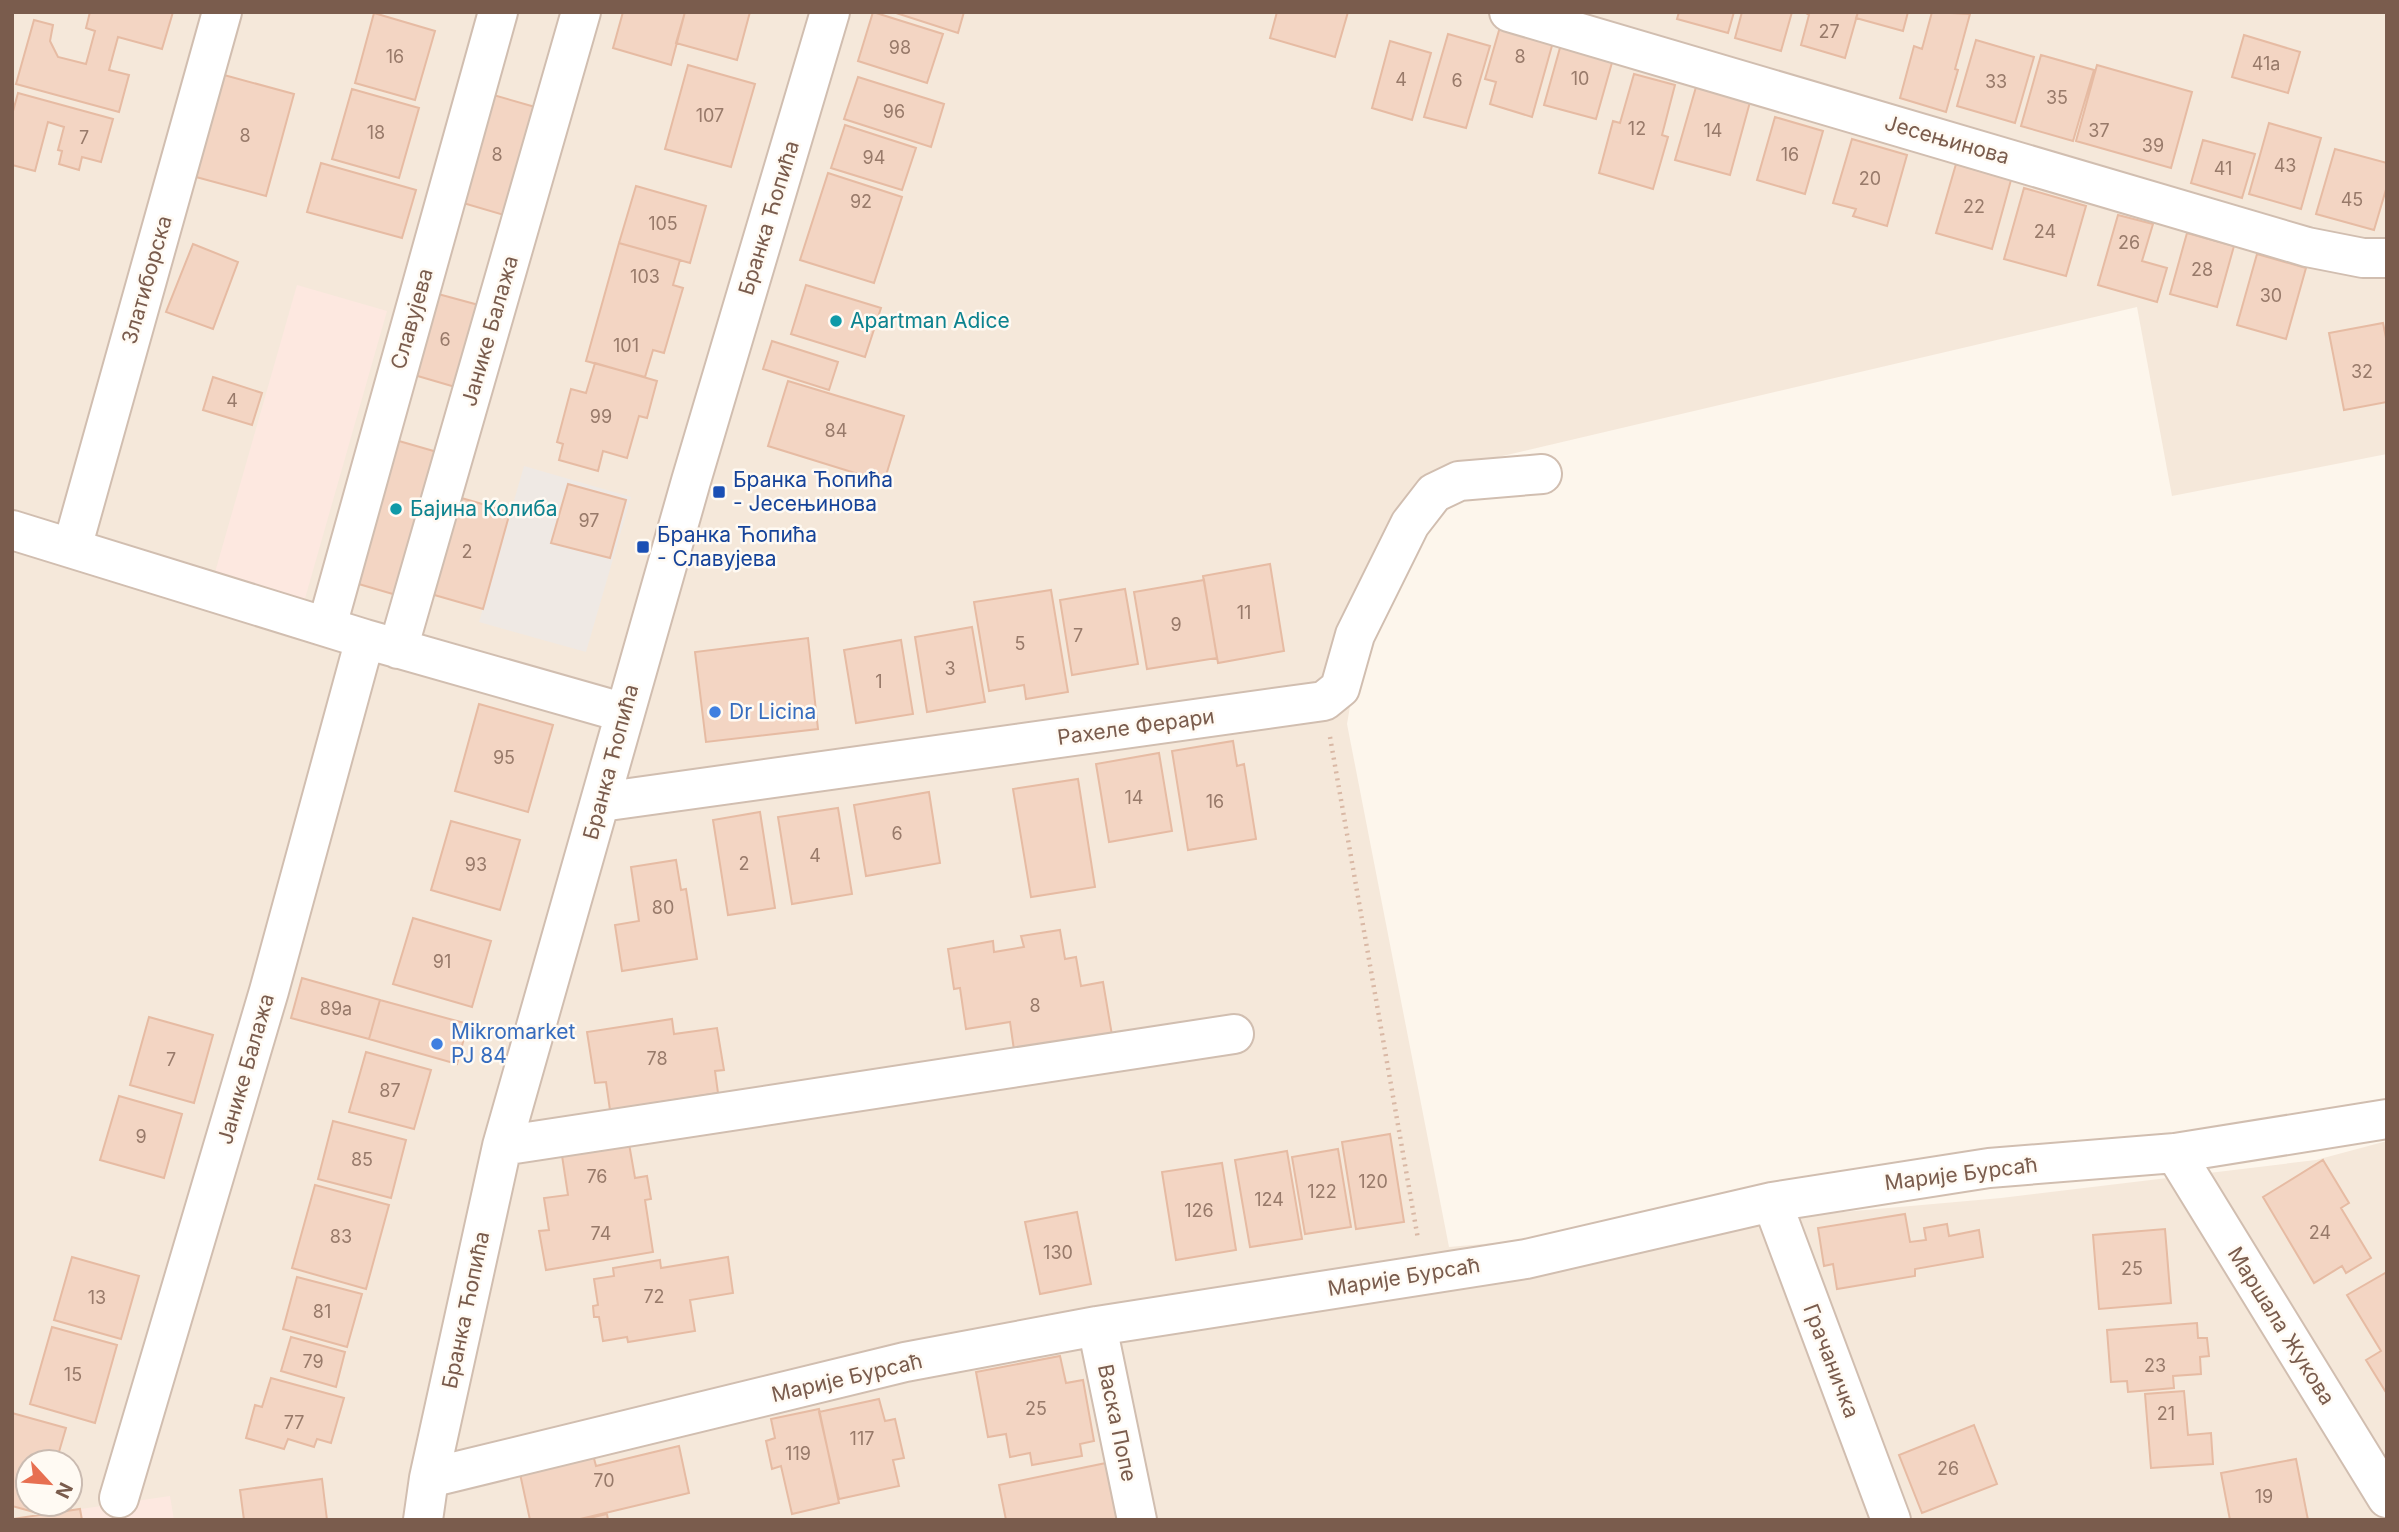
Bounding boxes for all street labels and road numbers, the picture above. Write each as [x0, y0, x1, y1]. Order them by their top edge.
street label: Јесењинова [1882, 110, 2012, 169]
street label: Бранка Ћопића [733, 138, 804, 298]
street label: Златиборска [116, 213, 177, 347]
street label: Јанике Балажа [456, 253, 523, 409]
street label: Славујева [385, 265, 438, 372]
street label: Бранка Ћопића [578, 681, 643, 842]
street label: Рахеле Ферари [1056, 703, 1216, 750]
street label: Јанике Балажа [212, 991, 279, 1147]
street label: Марије Бурсаћ [1883, 1152, 2039, 1195]
street label: Бранка Ћопића [437, 1229, 494, 1391]
street label: Маршала Жукова [2223, 1242, 2340, 1409]
street label: Марије Бурсаћ [1326, 1252, 1482, 1301]
street label: Грачаничка [1798, 1300, 1865, 1421]
street label: Марије Бурсаћ [769, 1348, 925, 1407]
street label: Васка Попе [1093, 1362, 1142, 1484]

